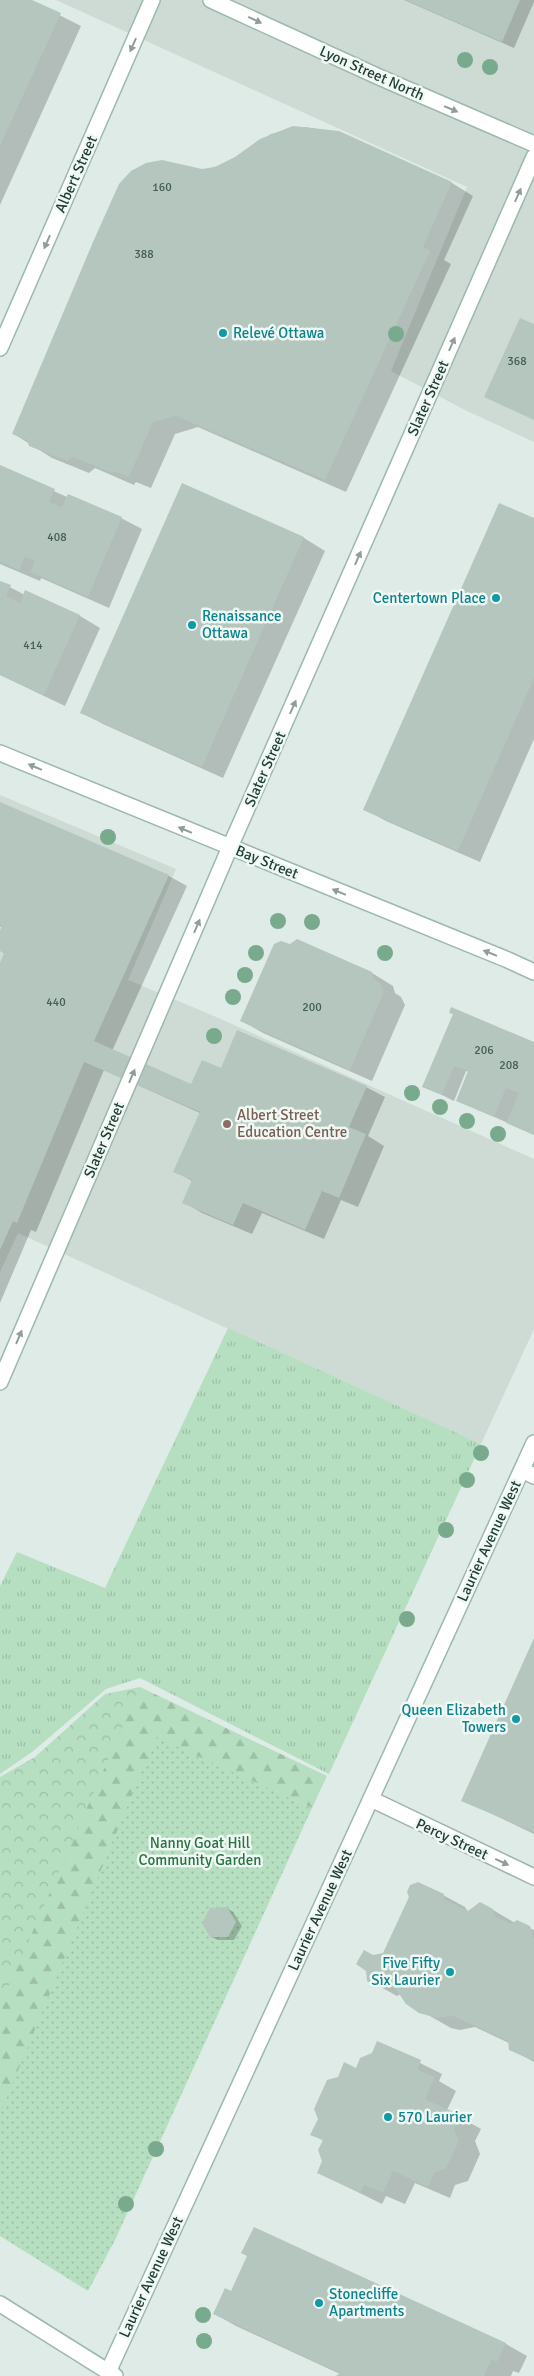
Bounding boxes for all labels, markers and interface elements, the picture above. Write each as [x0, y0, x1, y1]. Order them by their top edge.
one-way arrow [248, 17, 262, 25]
one-way arrow [128, 38, 136, 52]
street label: Lyon Street North [317, 42, 427, 104]
one-way arrow [444, 105, 458, 113]
street label: Albert Street [51, 133, 101, 215]
house number: 160 [152, 180, 172, 195]
one-way arrow [514, 188, 522, 202]
one-way arrow [42, 235, 50, 249]
house number: 388 [134, 247, 154, 262]
place label: Relevé Ottawa [233, 324, 324, 342]
marker: Relevé Ottawa [217, 327, 229, 339]
one-way arrow [449, 337, 457, 351]
house number: 368 [507, 354, 527, 369]
street label: Slater Street [403, 357, 453, 439]
house number: 408 [47, 530, 67, 545]
one-way arrow [355, 551, 363, 565]
place label: Centertown Place [373, 589, 486, 607]
marker: Centertown Place [490, 592, 502, 604]
place label: Renaissance Ottawa [202, 607, 282, 642]
marker: Renaissance Ottawa [186, 619, 198, 631]
house number: 414 [23, 638, 43, 653]
one-way arrow [289, 700, 297, 714]
street label: Slater Street [240, 728, 290, 810]
one-way arrow [28, 763, 42, 771]
one-way arrow [178, 825, 192, 833]
street label: Bay Street [233, 841, 301, 883]
one-way arrow [332, 887, 346, 895]
one-way arrow [193, 919, 201, 933]
one-way arrow [482, 948, 497, 956]
house number: 440 [46, 995, 66, 1010]
house number: 200 [302, 1000, 322, 1015]
house number: 206 [474, 1043, 494, 1058]
house number: 208 [499, 1058, 519, 1073]
one-way arrow [129, 1069, 137, 1083]
street label: Slater Street [80, 1099, 128, 1181]
place label: Albert Street Education Centre [237, 1106, 347, 1141]
marker: Albert Street Education Centre [221, 1118, 233, 1130]
one-way arrow [16, 1330, 24, 1344]
street label: Laurier Avenue West [453, 1478, 525, 1604]
place label: Queen Elizabeth Towers [402, 1701, 506, 1736]
marker: Queen Elizabeth Towers [510, 1713, 522, 1725]
street label: Percy Street [413, 1815, 491, 1863]
park label: Nanny Goat Hill Community Garden [139, 1834, 261, 1869]
street label: Laurier Avenue West [284, 1847, 356, 1973]
one-way arrow [495, 1858, 509, 1866]
place label: Five Fifty Six Laurier [371, 1954, 440, 1989]
marker: Five Fifty Six Laurier [444, 1966, 456, 1978]
place label: 570 Laurier [398, 2108, 472, 2126]
marker: 570 Laurier [382, 2111, 394, 2123]
street label: Laurier Avenue West [115, 2214, 187, 2340]
place label: Stonecliffe Apartments [329, 2285, 405, 2320]
marker: Stonecliffe Apartments [313, 2297, 325, 2309]

